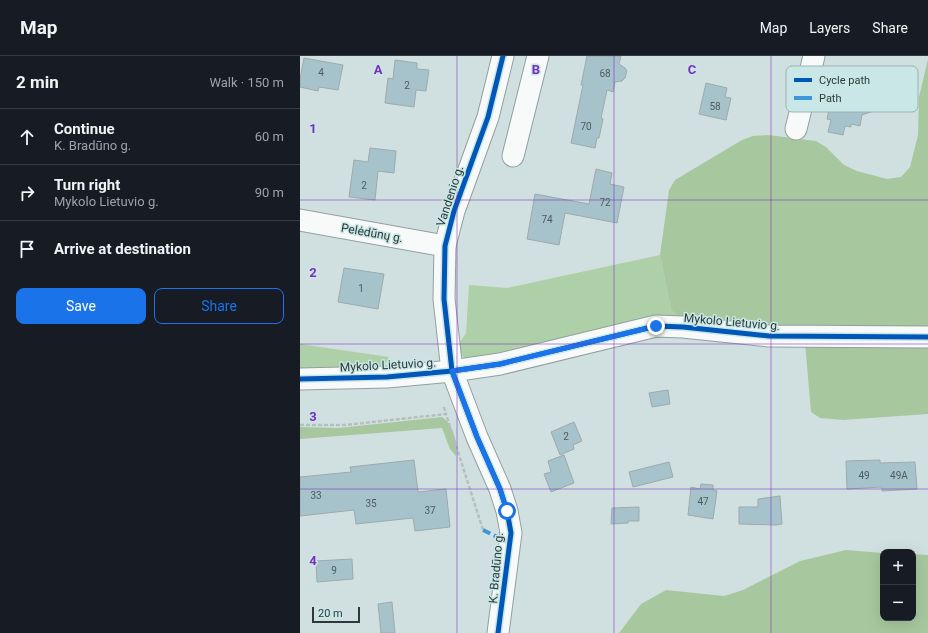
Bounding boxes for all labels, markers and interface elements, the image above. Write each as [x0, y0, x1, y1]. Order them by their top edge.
text: Map [20, 16, 58, 39]
text: Map [760, 20, 787, 36]
text: Layers [809, 20, 850, 36]
text: Share [872, 20, 908, 36]
text: A [374, 62, 383, 77]
text: B [532, 62, 540, 77]
text: C [688, 62, 697, 77]
legend [786, 66, 918, 112]
house number: 4 [318, 67, 324, 78]
house number: 68 [599, 68, 611, 79]
text: 2 min [16, 72, 59, 92]
text: Cycle path [819, 74, 870, 87]
text: Walk · 150 m [209, 75, 284, 90]
house number: 2 [404, 80, 410, 91]
text: Path [819, 92, 842, 105]
house number: 58 [709, 101, 721, 112]
text: Continue [54, 120, 115, 138]
text: 1 [309, 121, 317, 136]
house number: 70 [580, 121, 592, 132]
icon: ahead [16, 126, 38, 148]
text: 60 m [255, 129, 284, 144]
text: K. Bradūno g. [54, 138, 131, 153]
street label: Vandenio g. [434, 164, 466, 228]
text: Turn right [54, 176, 120, 194]
house number: 2 [361, 180, 367, 191]
icon: right [16, 182, 38, 204]
text: 90 m [255, 185, 284, 200]
text: Mykolo Lietuvio g. [54, 194, 159, 209]
house number: 72 [599, 197, 611, 208]
house number: 74 [541, 214, 553, 225]
street label: Pelėdūnų g. [340, 221, 404, 245]
icon: arrive [16, 238, 38, 260]
text: Arrive at destination [54, 240, 191, 258]
text: 2 [309, 265, 317, 280]
house number: 1 [358, 283, 364, 294]
button: Save [16, 288, 146, 324]
button: Share [154, 288, 284, 324]
street label: Mykolo Lietuvio g. [683, 311, 781, 333]
route end [647, 317, 665, 335]
street label: Mykolo Lietuvio g. [339, 355, 437, 375]
text: 3 [309, 409, 317, 424]
house number: 2 [563, 431, 569, 442]
house number: 49 [858, 470, 870, 481]
house number: 49A [890, 470, 908, 481]
house number: 33 [310, 490, 322, 501]
house number: 47 [697, 496, 709, 507]
house number: 35 [365, 498, 377, 509]
route start [498, 502, 516, 520]
house number: 37 [424, 505, 436, 516]
street label: K. Bradūno g. [486, 532, 506, 604]
map controls [880, 549, 916, 621]
button: + [880, 549, 916, 585]
text: 4 [309, 553, 317, 568]
house number: 9 [331, 565, 337, 576]
button: − [880, 585, 916, 621]
scale bar [312, 605, 360, 624]
text: 20 m [318, 607, 343, 620]

